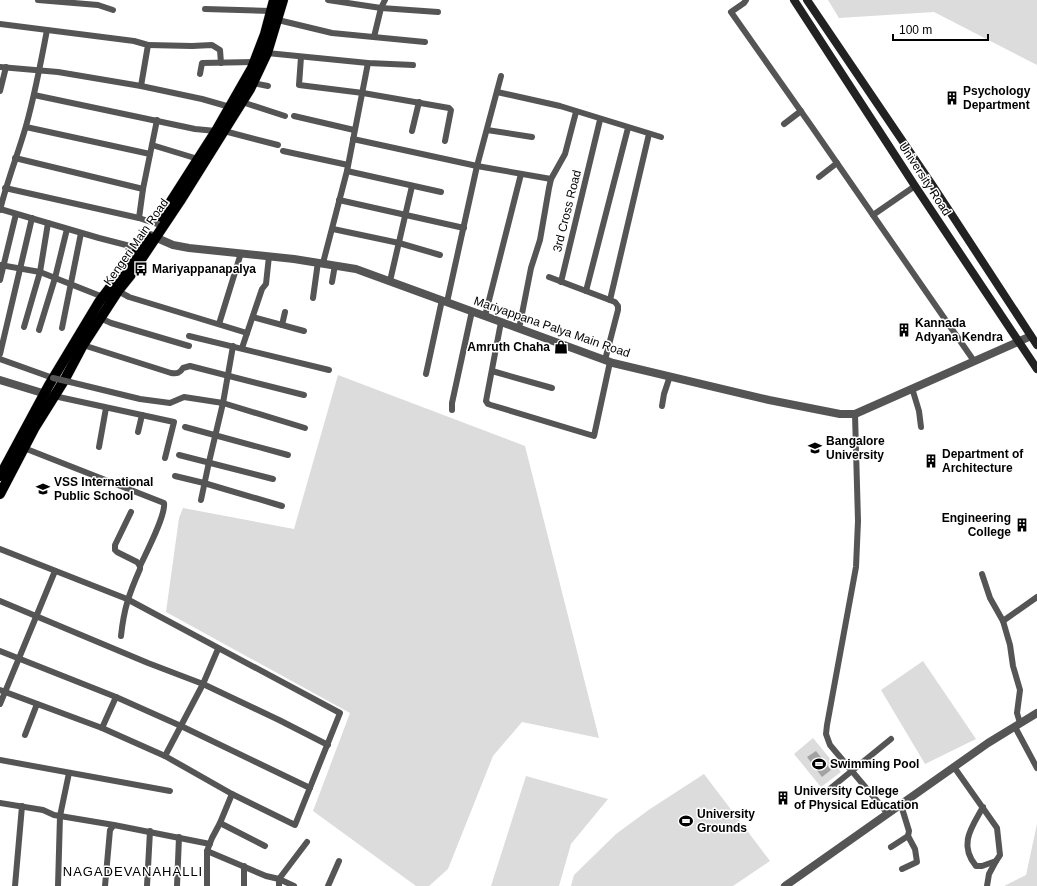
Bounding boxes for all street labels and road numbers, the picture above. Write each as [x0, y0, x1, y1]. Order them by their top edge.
street label: University Road [896, 140, 954, 218]
street label: 3rd Cross Road [550, 169, 584, 253]
street label: Kengeri Main Road [101, 196, 171, 288]
street label: Mariyappana Palya Main Road [472, 294, 632, 360]

